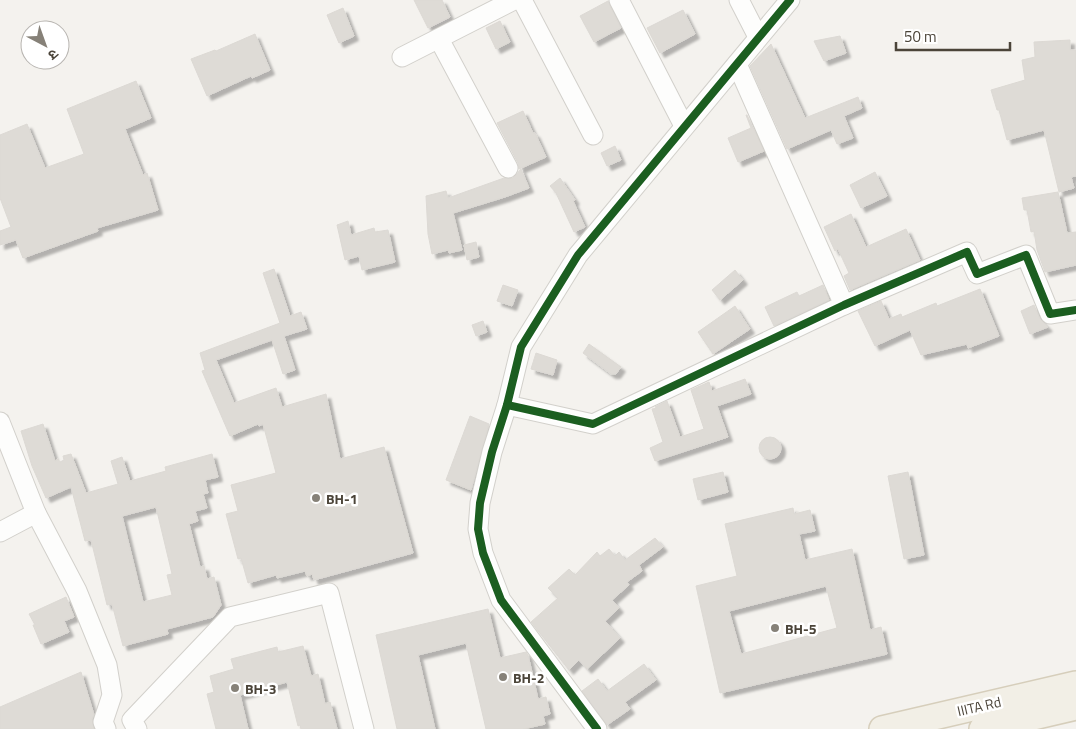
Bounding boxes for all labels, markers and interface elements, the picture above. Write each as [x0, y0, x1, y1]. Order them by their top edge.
north arrow [20, 20, 70, 70]
scale bar [896, 20, 1010, 52]
text: 50 m [904, 25, 937, 48]
text: उ [43, 45, 64, 66]
place label: BH-1 [326, 488, 358, 509]
marker: BH-1 [310, 492, 322, 504]
place label: BH-5 [785, 618, 817, 639]
marker: BH-5 [769, 622, 781, 634]
place label: BH-2 [513, 667, 545, 688]
marker: BH-2 [497, 671, 509, 683]
place label: BH-3 [245, 678, 277, 699]
marker: BH-3 [229, 682, 241, 694]
street label: IIITA Rd [955, 691, 1003, 721]

